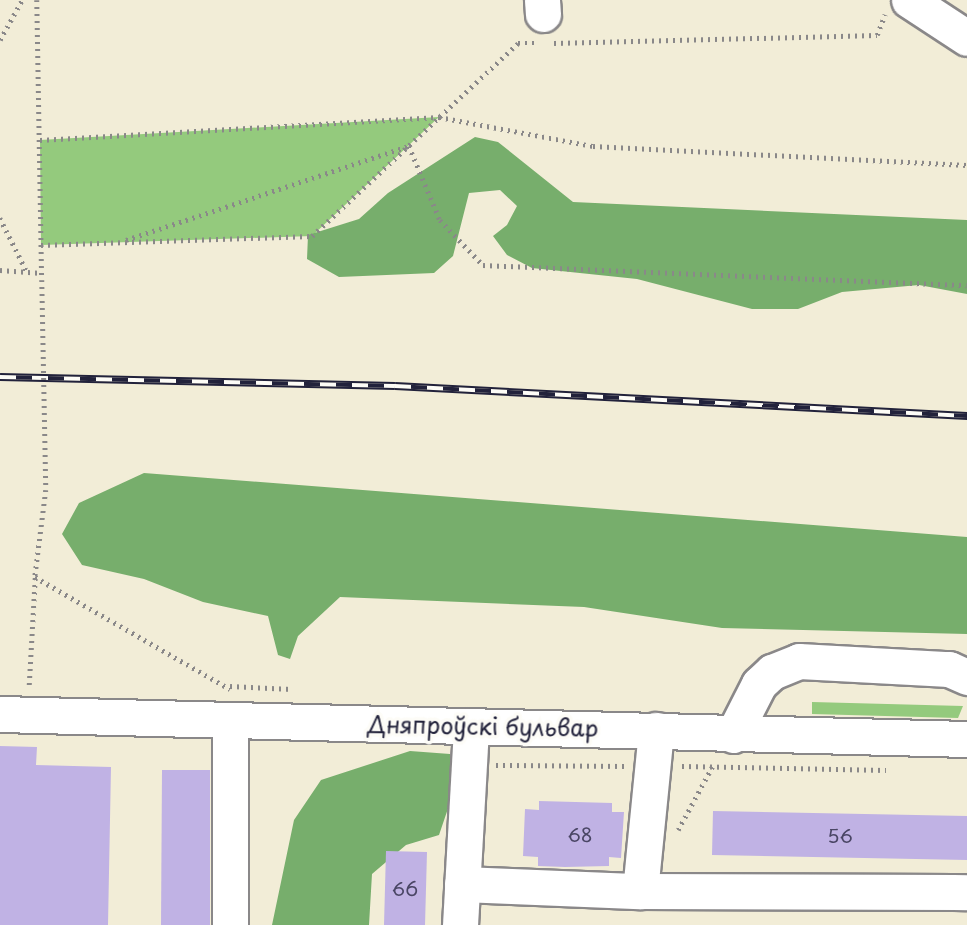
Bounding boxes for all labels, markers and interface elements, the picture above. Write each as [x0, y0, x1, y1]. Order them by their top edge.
street label: Дняпроўскі бульвар [367, 710, 599, 742]
house number: 68 [568, 824, 592, 846]
house number: 56 [827, 825, 853, 847]
house number: 66 [392, 878, 418, 900]

